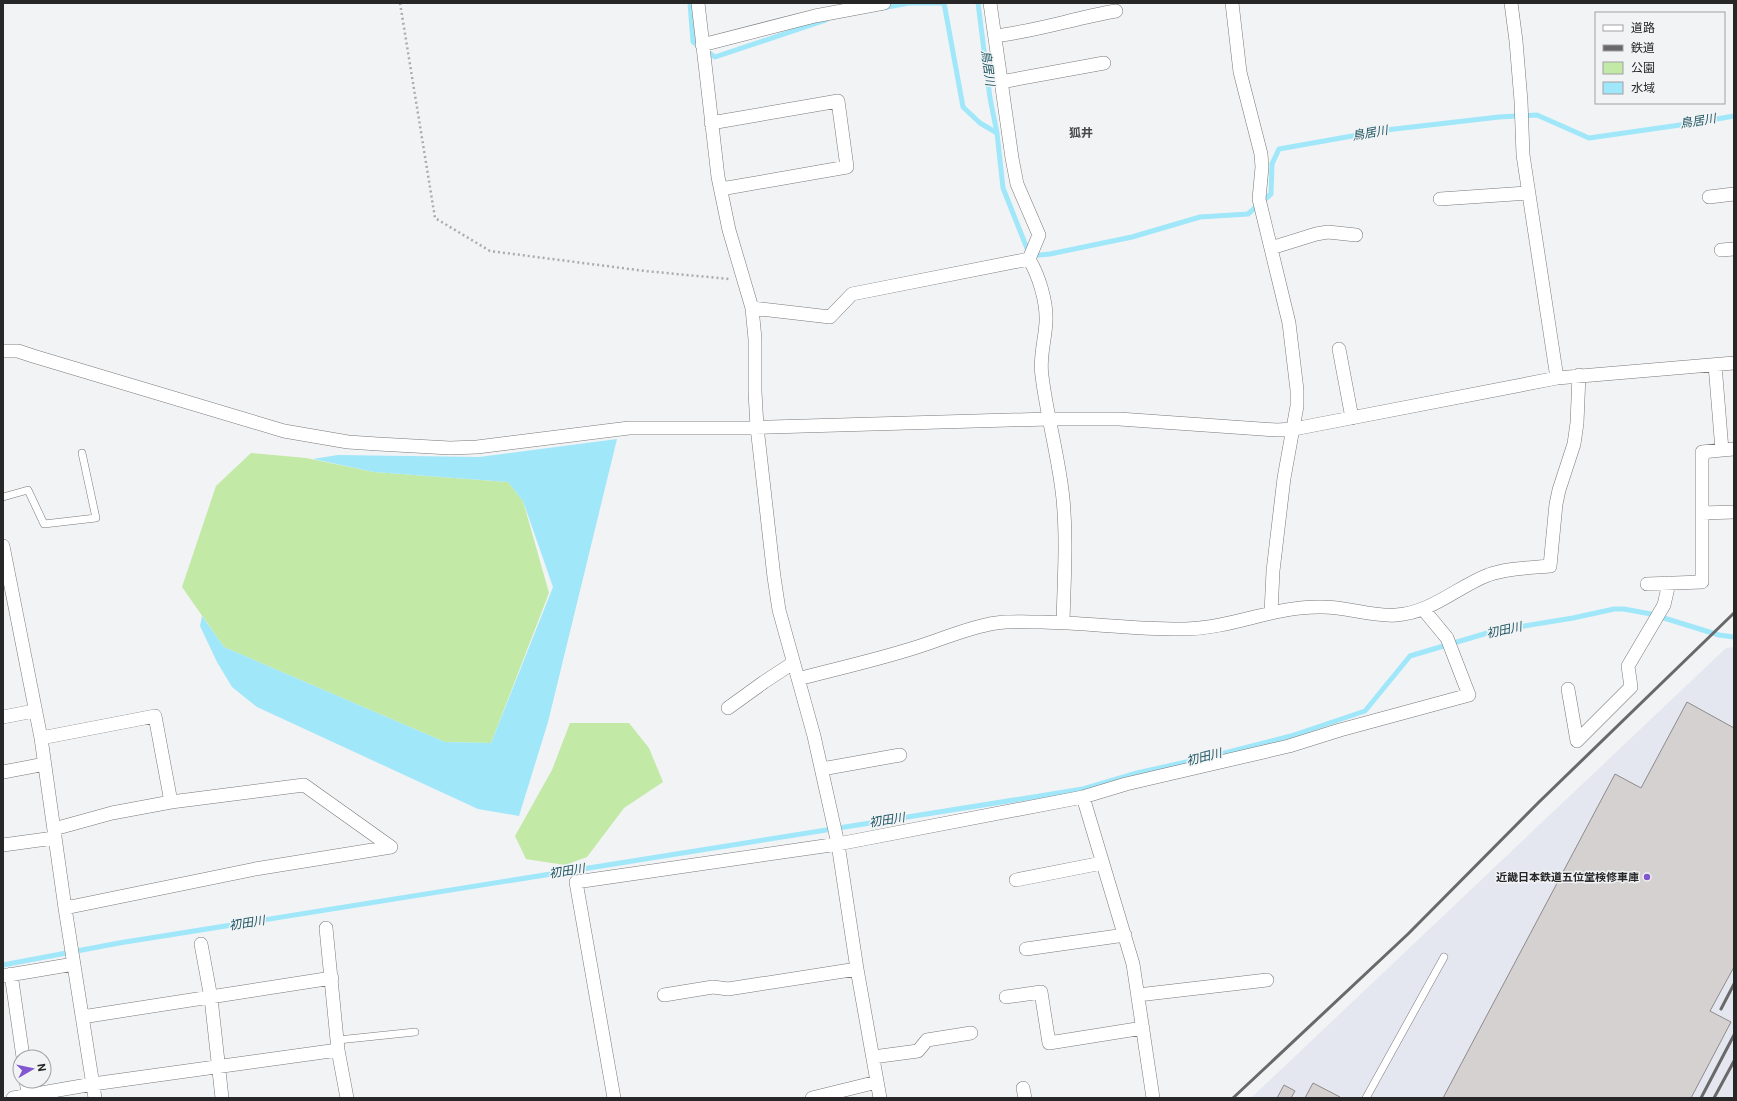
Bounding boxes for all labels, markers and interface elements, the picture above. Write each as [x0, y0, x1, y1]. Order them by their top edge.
legend [1595, 12, 1725, 104]
text: 道路 [1631, 21, 1655, 35]
text: 鉄道 [1631, 41, 1655, 55]
water label: 鳥居川 [979, 49, 998, 89]
text: 公園 [1631, 61, 1655, 75]
text: 水域 [1631, 81, 1655, 95]
water label: 鳥居川 [1679, 111, 1719, 131]
water label: 鳥居川 [1351, 123, 1391, 143]
district label: 狐井 [1069, 126, 1093, 140]
water label: 初田川 [1485, 619, 1525, 641]
water label: 初田川 [1185, 745, 1225, 768]
water label: 初田川 [868, 810, 908, 830]
water label: 初田川 [548, 861, 588, 881]
place label: 近畿日本鉄道五位堂検修車庫 [1496, 871, 1639, 884]
marker: 近畿日本鉄道五位堂検修車庫 [1642, 872, 1652, 882]
water label: 初田川 [228, 913, 268, 933]
north arrow [12, 1049, 52, 1089]
text: N [34, 1063, 48, 1073]

